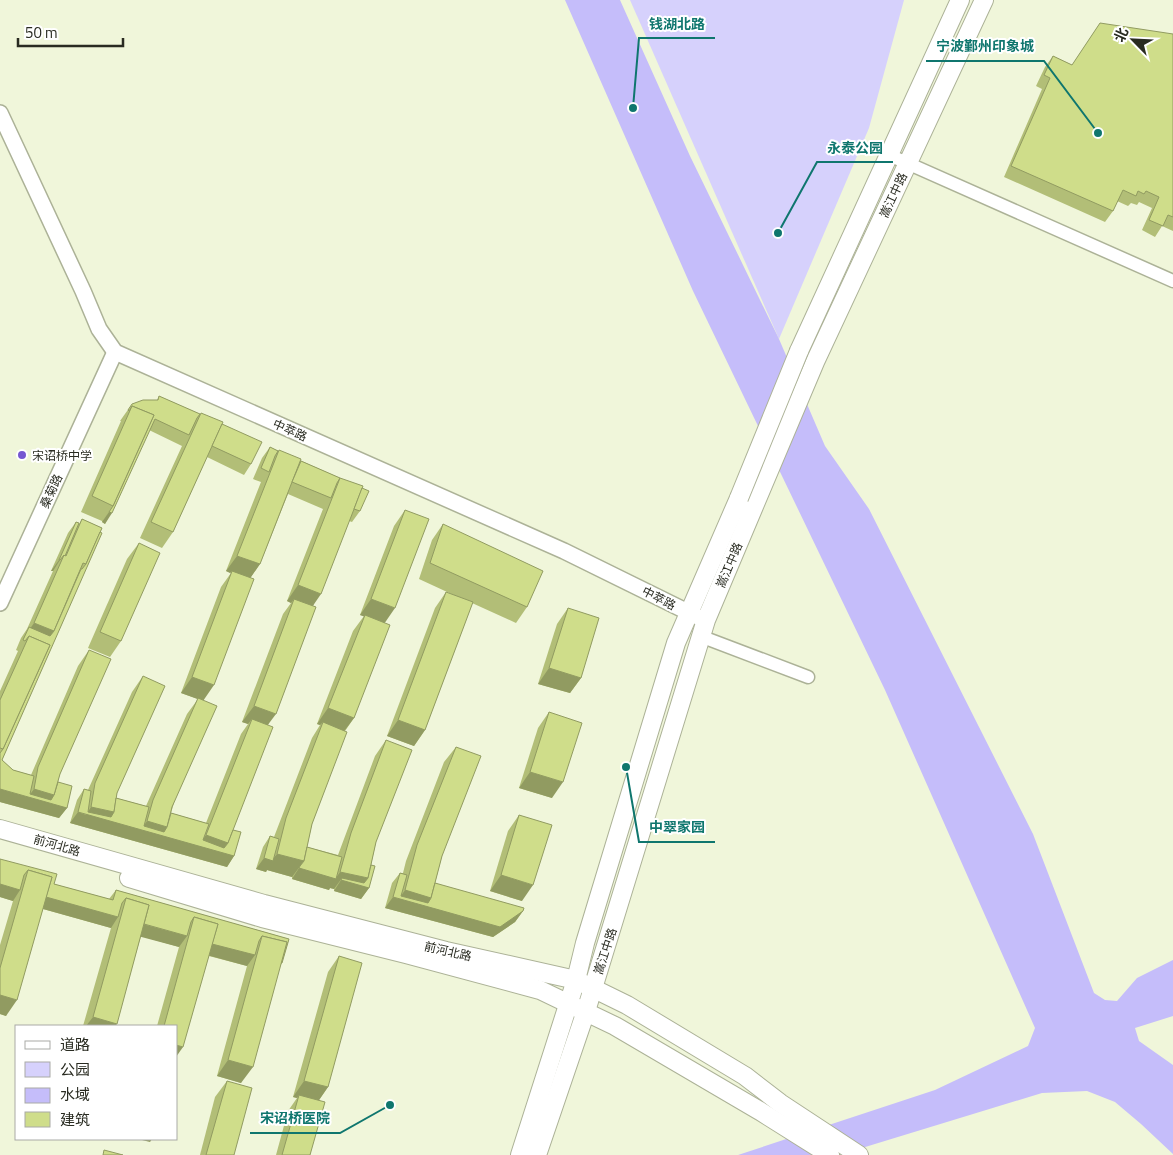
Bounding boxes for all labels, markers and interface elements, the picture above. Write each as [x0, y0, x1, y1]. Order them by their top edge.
callout: 钱湖北路 [639, 9, 715, 38]
text: 钱湖北路 [649, 13, 705, 34]
scale bar [18, 15, 122, 47]
north arrow [1108, 15, 1158, 65]
text: 50 m [25, 21, 58, 44]
text: 北 [1108, 24, 1133, 45]
callout: 宁波鄞州印象城 [926, 32, 1044, 61]
text: 宁波鄞州印象城 [936, 35, 1034, 56]
callout: 永泰公园 [817, 133, 893, 162]
text: 永泰公园 [827, 137, 883, 158]
street label: 嵩江中路 [874, 169, 912, 221]
street label: 中萃路 [270, 414, 310, 446]
place label: 宋诏桥中学 [32, 446, 92, 465]
marker: 宋诏桥中学 [16, 449, 28, 461]
street label: 桑菊路 [35, 471, 67, 511]
street label: 嵩江中路 [711, 539, 747, 591]
street label: 中萃路 [639, 581, 679, 615]
callout: 中翠家园 [639, 813, 715, 842]
text: 中翠家园 [649, 816, 705, 837]
street label: 前河北路 [31, 829, 83, 861]
street label: 嵩江中路 [589, 925, 621, 977]
street label: 前河北路 [422, 936, 474, 966]
legend [15, 1025, 178, 1140]
text: 道路 [60, 1033, 90, 1056]
text: 公园 [60, 1058, 90, 1081]
text: 水域 [60, 1083, 90, 1106]
callout: 宋诏桥医院 [250, 1104, 340, 1133]
text: 宋诏桥医院 [260, 1107, 330, 1128]
text: 建筑 [60, 1108, 90, 1131]

